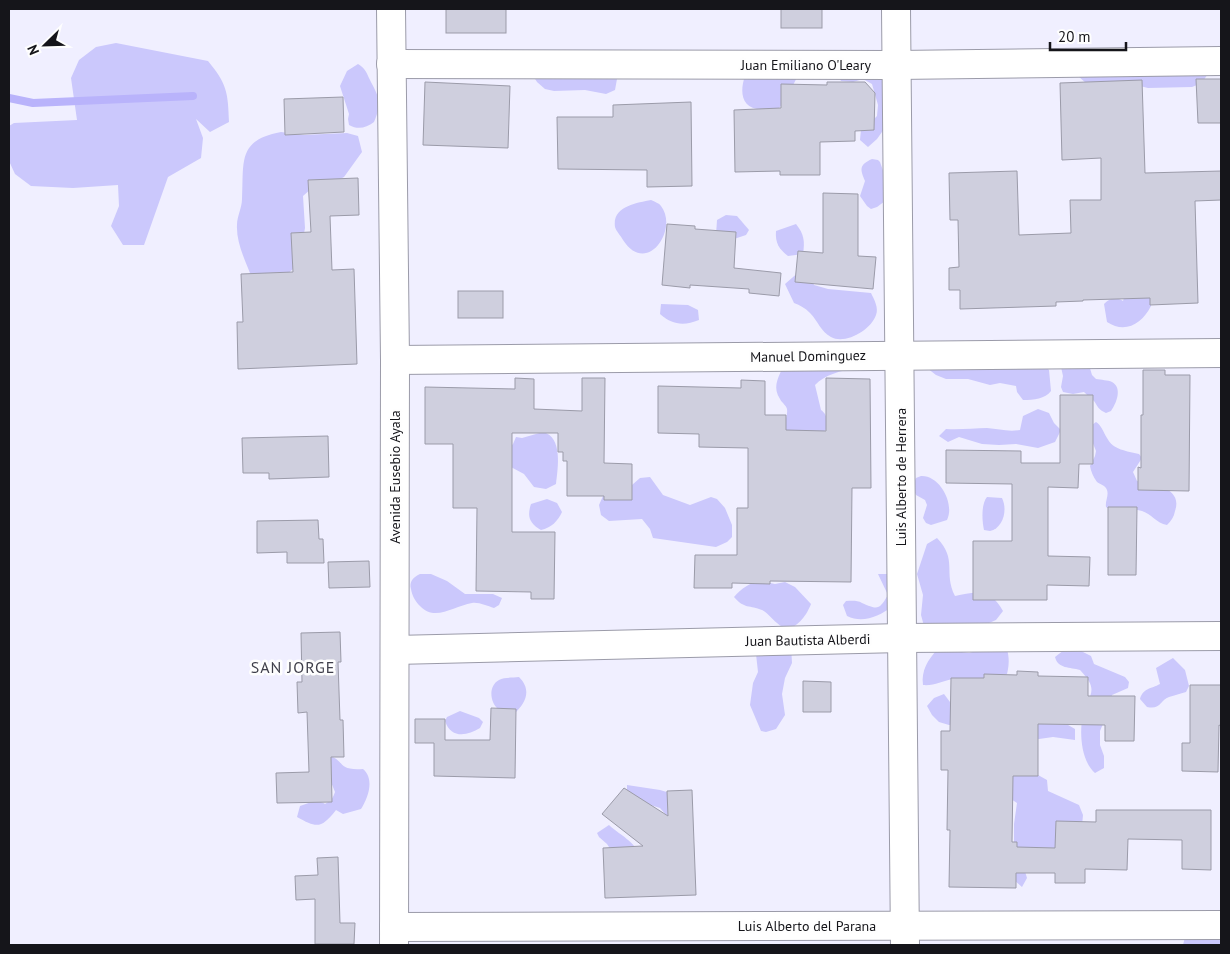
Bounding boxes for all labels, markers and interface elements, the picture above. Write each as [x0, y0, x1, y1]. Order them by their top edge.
north arrow [20, 20, 70, 70]
scale bar [1050, 20, 1126, 52]
text: 20 m [1058, 27, 1091, 46]
text: N [23, 42, 43, 58]
street label: Juan Emiliano O'Leary [740, 56, 872, 74]
street label: Manuel Dominguez [750, 346, 866, 366]
street label: Luis Alberto de Herrera [892, 408, 910, 546]
street label: Avenida Eusebio Ayala [386, 410, 404, 544]
street label: Juan Bautista Alberdi [744, 630, 871, 650]
district label: SAN JORGE [251, 657, 335, 677]
street label: Luis Alberto del Parana [738, 917, 876, 935]

